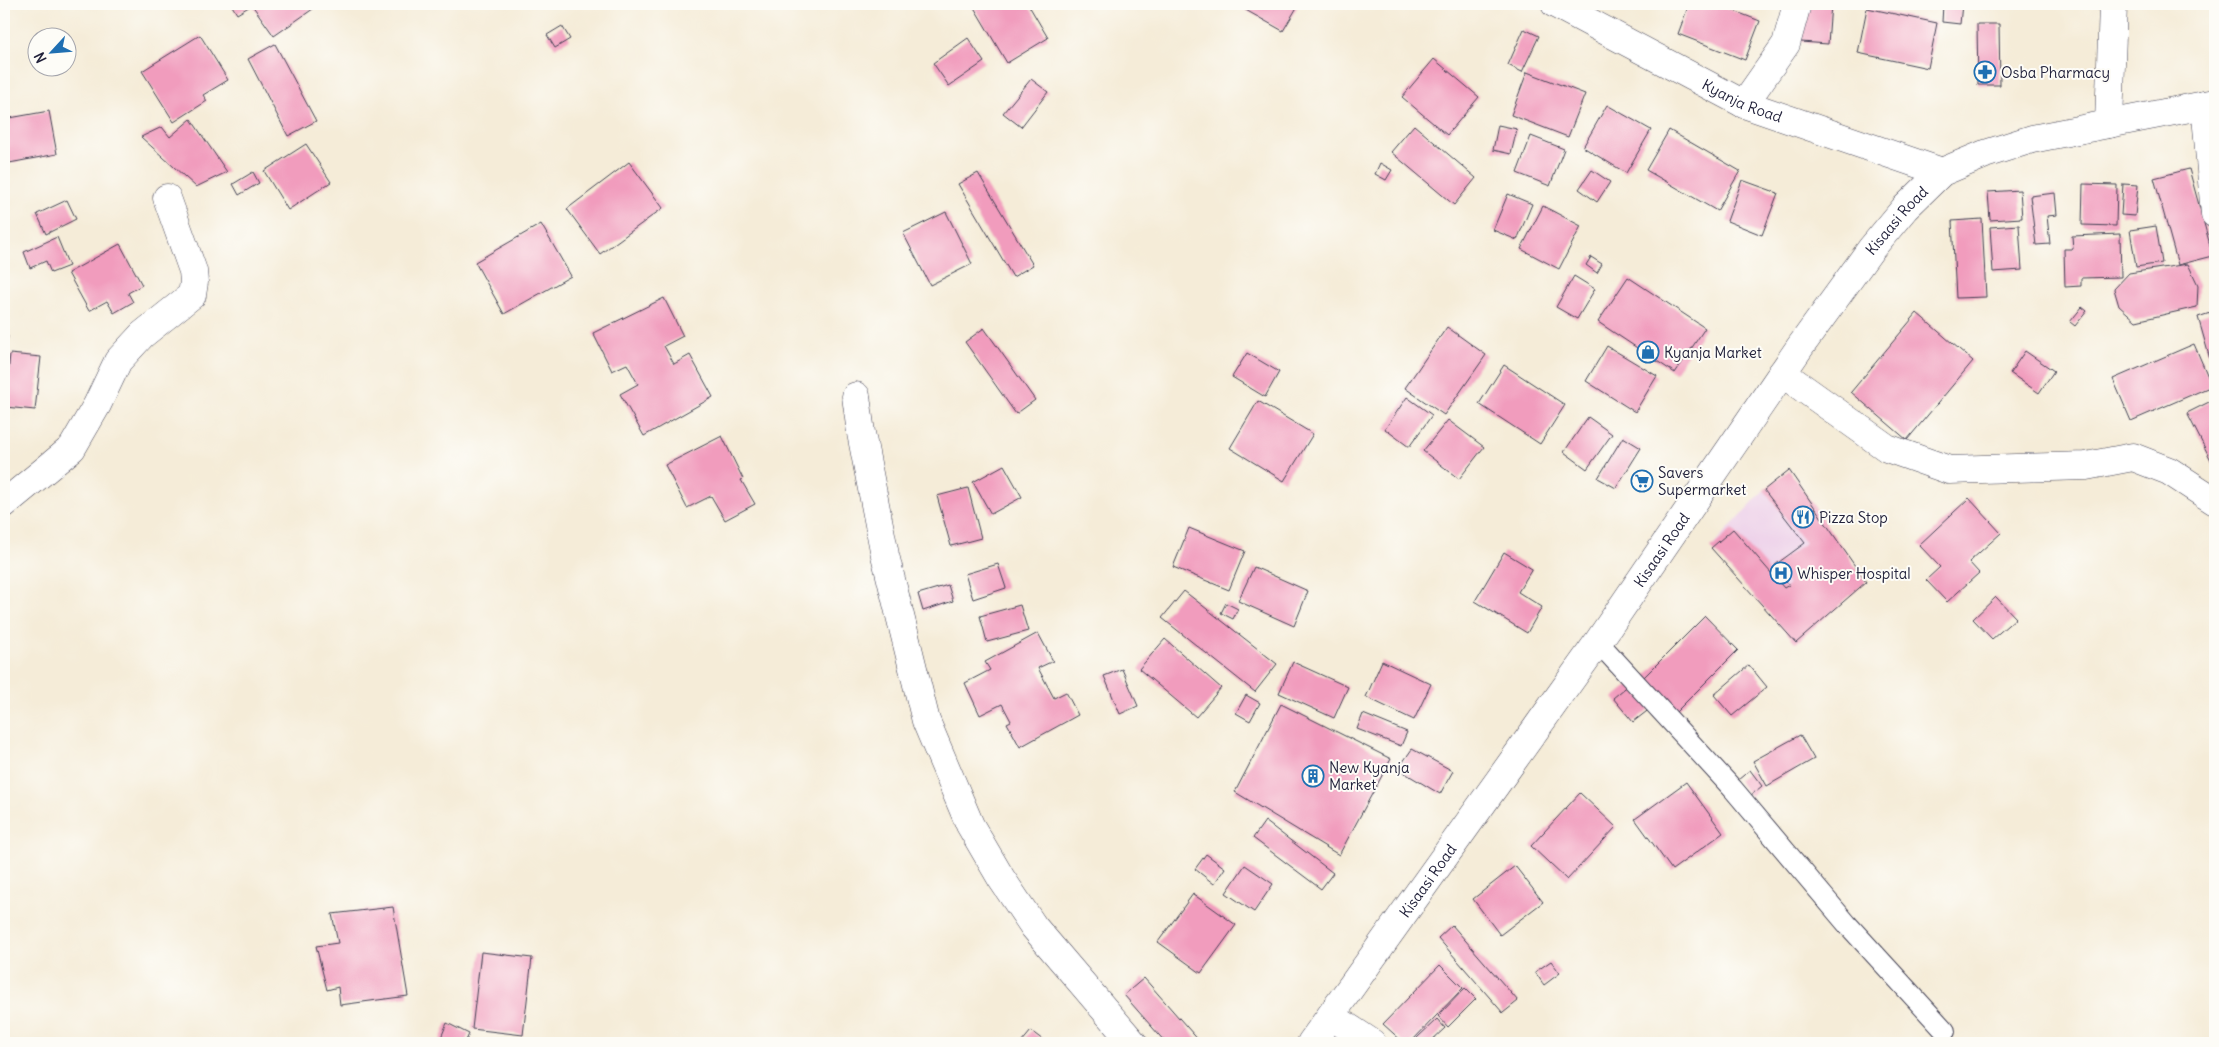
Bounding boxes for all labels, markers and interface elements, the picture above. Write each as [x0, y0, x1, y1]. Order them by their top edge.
north arrow [28, 28, 78, 78]
text: N [30, 49, 51, 66]
pharmacy icon: Osba Pharmacy [1973, 60, 1997, 84]
place label: Osba Pharmacy [2001, 63, 2110, 82]
street label: Kyanja Road [1699, 74, 1785, 126]
street label: Kisaasi Road [1861, 182, 1932, 258]
shop icon: Kyanja Market [1636, 340, 1660, 364]
place label: Kyanja Market [1664, 343, 1762, 362]
place label: Savers Supermarket [1658, 463, 1746, 499]
supermarket icon: Savers Supermarket [1630, 469, 1654, 493]
restaurant icon: Pizza Stop [1791, 505, 1815, 529]
place label: Pizza Stop [1819, 508, 1888, 527]
street label: Kisaasi Road [1629, 509, 1693, 590]
hospital icon: Whisper Hospital [1769, 561, 1793, 585]
place label: Whisper Hospital [1797, 564, 1911, 583]
place label: New Kyanja Market [1329, 758, 1410, 794]
building icon: New Kyanja Market [1301, 764, 1325, 788]
street label: Kisaasi Road [1395, 840, 1460, 921]

